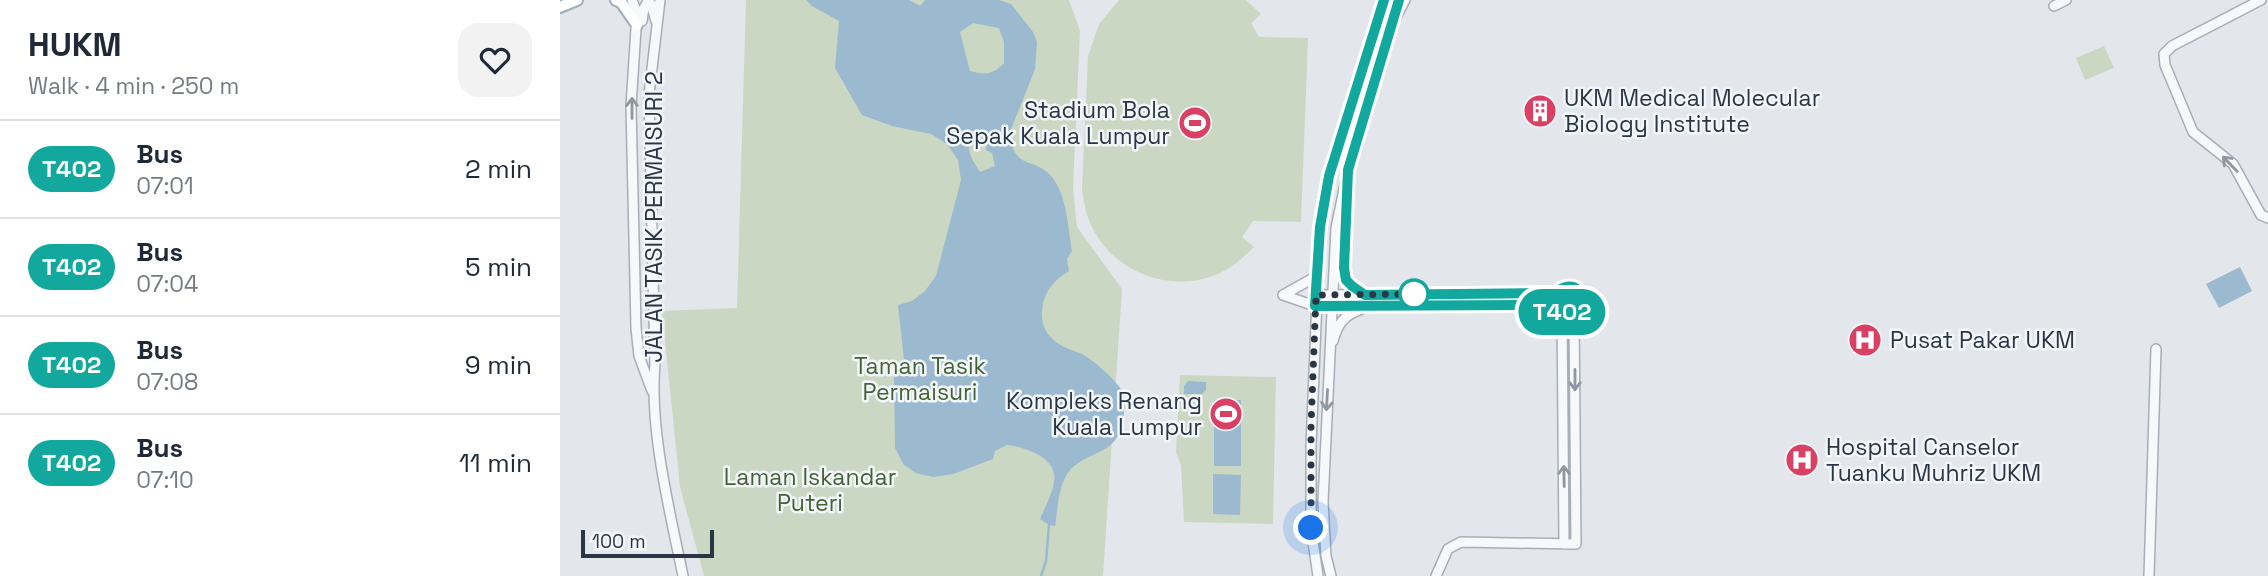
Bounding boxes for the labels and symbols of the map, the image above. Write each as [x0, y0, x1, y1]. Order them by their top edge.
street label: JALAN TASIK PERMAISURI 2 [639, 71, 669, 363]
place label: UKM Medical Molecular Biology Institute [1564, 83, 1820, 139]
building icon: UKM Medical Molecular Biology Institute [1521, 92, 1559, 130]
place label: Stadium Bola Sepak Kuala Lumpur [946, 95, 1170, 151]
one-way arrow [625, 96, 639, 119]
sports icon: Stadium Bola Sepak Kuala Lumpur [1176, 104, 1214, 142]
one-way arrow [2221, 156, 2238, 173]
unlabelled marker [1399, 279, 1429, 309]
line badge: T402 [1513, 289, 1611, 335]
hospital icon: Pusat Pakar UKM [1846, 321, 1884, 359]
place label: Pusat Pakar UKM [1890, 325, 2075, 355]
park label: Taman Tasik Permaisuri [854, 351, 986, 407]
one-way arrow [1568, 368, 1582, 391]
place label: Kompleks Renang Kuala Lumpur [1006, 386, 1202, 442]
one-way arrow [1321, 389, 1334, 412]
sports icon: Kompleks Renang Kuala Lumpur [1207, 395, 1245, 433]
place label: Hospital Canselor Tuanku Muhriz UKM [1826, 432, 2041, 488]
hospital icon: Hospital Canselor Tuanku Muhriz UKM [1783, 441, 1821, 479]
park label: Laman Iskandar Puteri [724, 462, 896, 518]
one-way arrow [1557, 465, 1571, 488]
your location [1293, 510, 1328, 545]
scale bar [581, 527, 714, 559]

